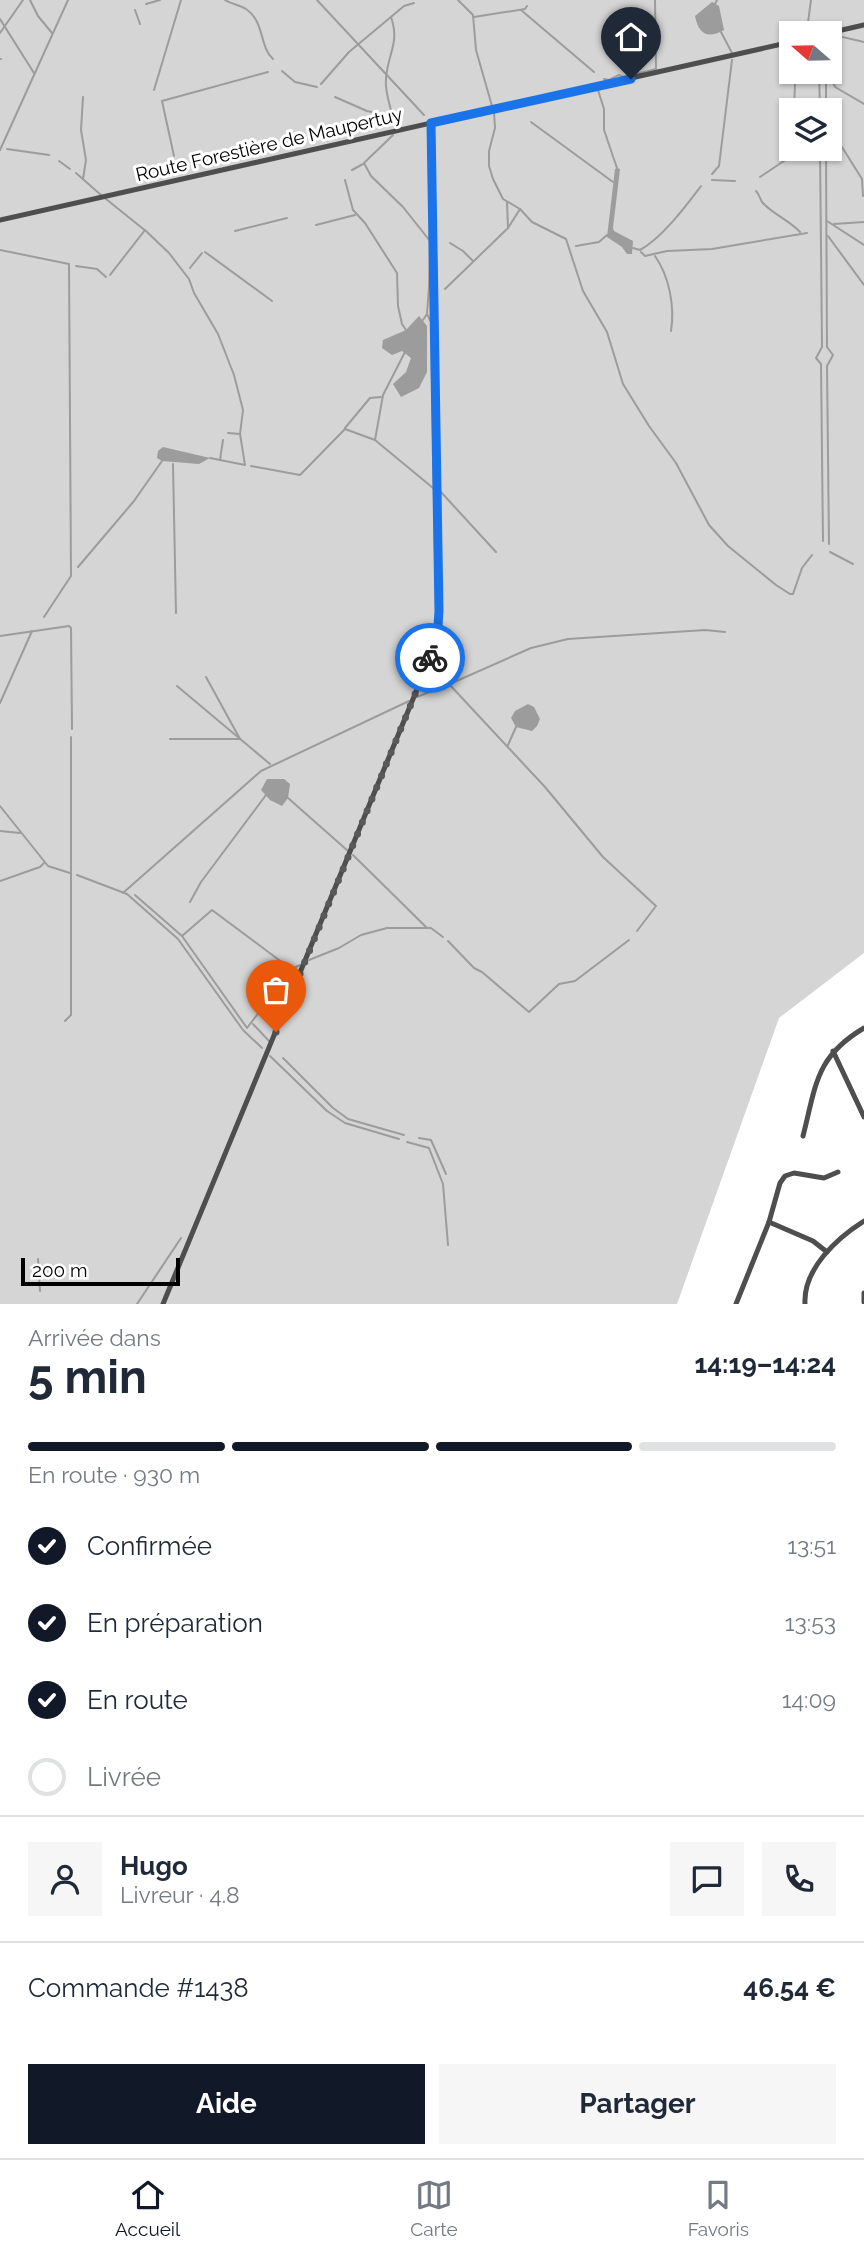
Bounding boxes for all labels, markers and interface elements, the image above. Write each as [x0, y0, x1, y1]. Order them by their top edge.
pin [601, 7, 661, 79]
icon: home [612, 18, 650, 56]
north arrow [779, 21, 842, 84]
map controls [779, 21, 842, 161]
button: layers [779, 98, 842, 161]
street label: Route Forestière de Maupertuy [134, 103, 404, 185]
courier [395, 623, 465, 693]
icon: bike [411, 639, 449, 677]
pin [246, 960, 306, 1032]
icon: bag [257, 971, 295, 1009]
scale bar [21, 1255, 180, 1287]
text: 200 m [32, 1259, 87, 1281]
text: Arrivée dans [28, 1324, 161, 1351]
text: 14:19–14:24 [694, 1349, 836, 1379]
text: 5 min [28, 1350, 147, 1404]
text: En route · 930 m [28, 1461, 200, 1488]
icon: check [28, 1527, 66, 1565]
text: Confirmée [87, 1531, 212, 1561]
text: 13:51 [787, 1532, 836, 1559]
icon: check [28, 1604, 66, 1642]
text: En préparation [87, 1608, 263, 1638]
text: 13:53 [785, 1609, 836, 1636]
icon: check [28, 1681, 66, 1719]
text: En route [87, 1685, 188, 1715]
text: 14:09 [782, 1686, 836, 1713]
text: Livrée [87, 1762, 161, 1792]
button: person [28, 1842, 102, 1916]
button: chat [670, 1842, 744, 1916]
button: phone [762, 1842, 836, 1916]
text: Hugo [120, 1851, 188, 1881]
text: Livreur · 4.8 [120, 1881, 240, 1908]
text: Commande #1438 [28, 1973, 249, 2003]
text: 46.54 € [743, 1973, 836, 2003]
button: Aide [28, 2064, 425, 2144]
button: Partager [439, 2064, 836, 2144]
tab: Accueil [115, 2176, 180, 2240]
tab: Carte [410, 2176, 458, 2240]
tab: Favoris [688, 2176, 749, 2240]

